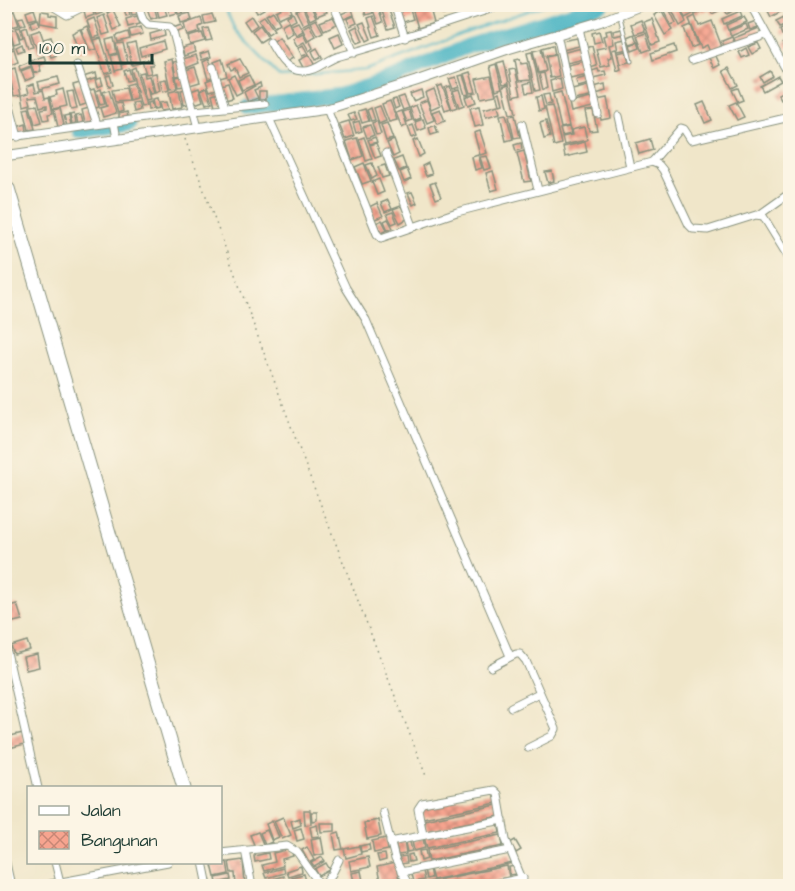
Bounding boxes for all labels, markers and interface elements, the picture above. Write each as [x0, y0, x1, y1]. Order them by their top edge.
scale bar [30, 27, 152, 65]
text: 100 m [39, 36, 85, 61]
legend [27, 786, 222, 864]
text: Jalan [81, 798, 121, 823]
text: Bangunan [81, 828, 158, 854]

